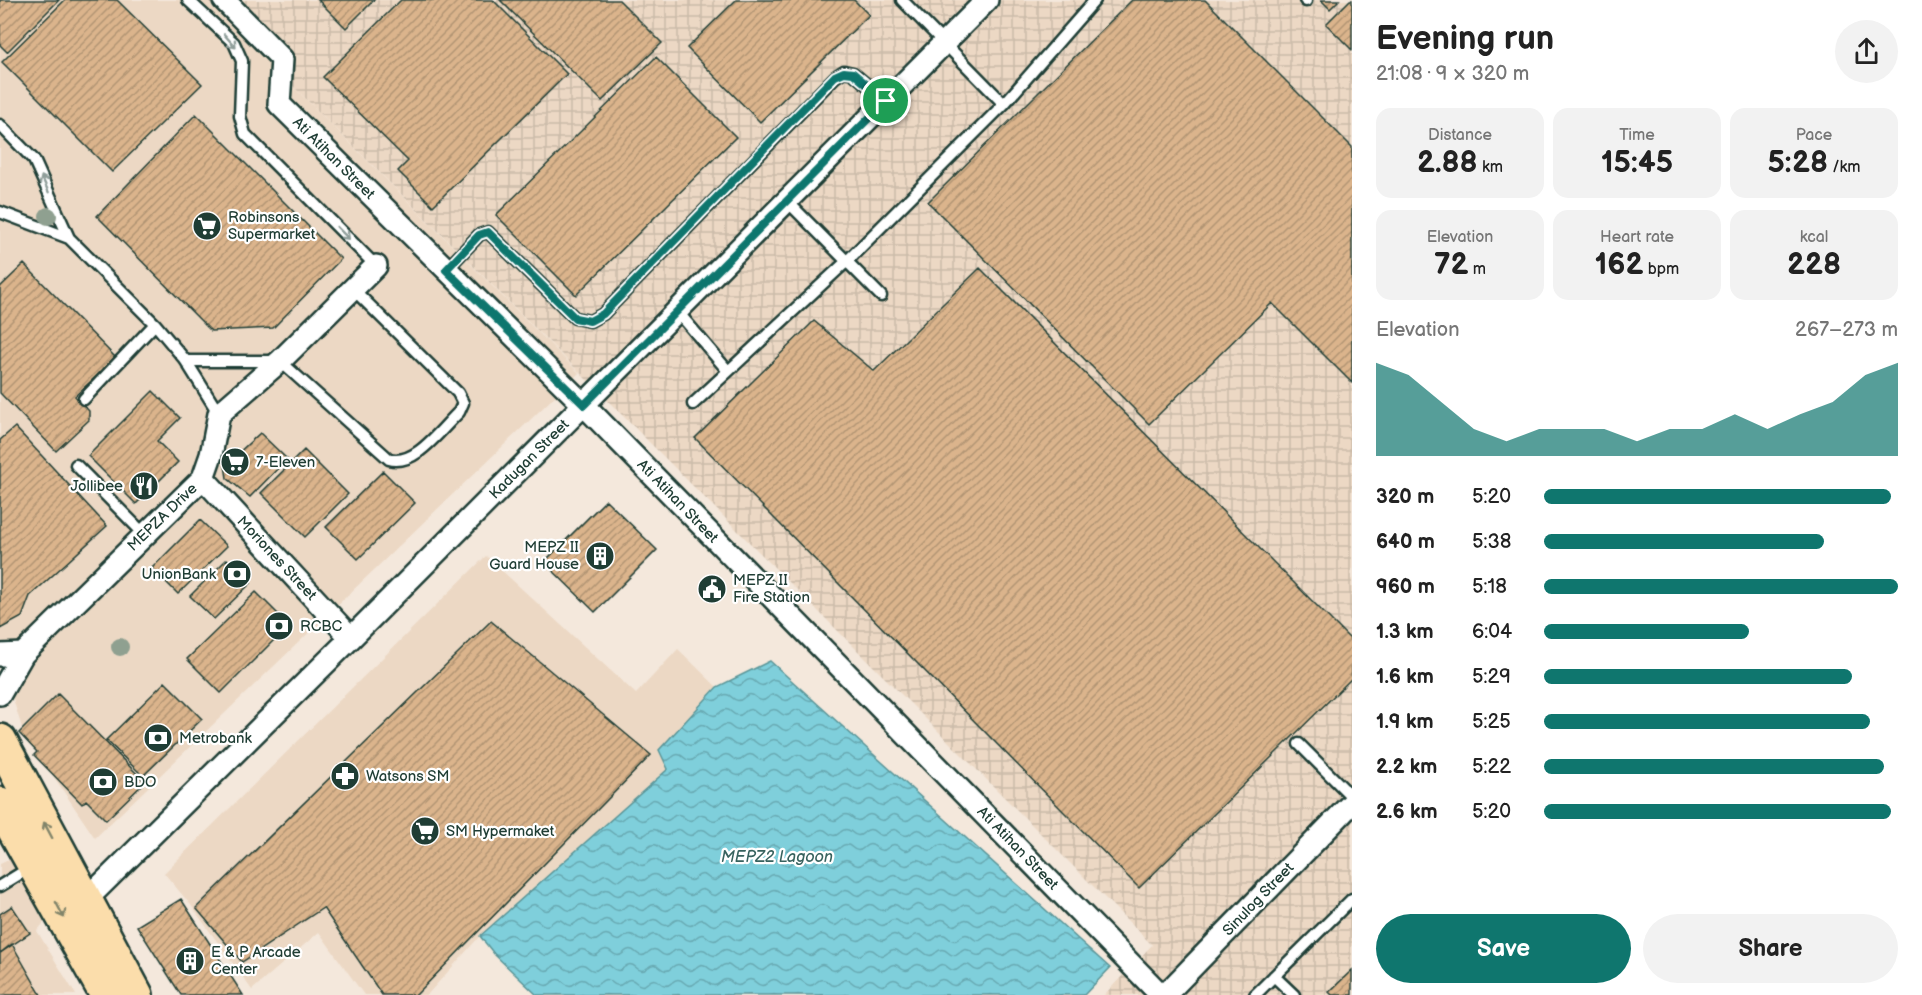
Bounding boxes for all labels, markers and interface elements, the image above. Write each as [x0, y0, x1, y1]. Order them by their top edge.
text: Evening run [1376, 19, 1554, 59]
button: share [1835, 20, 1898, 83]
one-way arrow [223, 33, 237, 48]
text: 21:08 · 9 × 320 m [1376, 62, 1529, 86]
pin [860, 75, 911, 126]
icon: arrive [869, 84, 902, 117]
street label: Ati Atihan Street [288, 113, 379, 204]
text: Distance [1428, 126, 1492, 145]
text: Time [1619, 126, 1655, 145]
text: Pace [1796, 126, 1832, 145]
text: 2.88 [1417, 145, 1478, 181]
text: 15:45 [1601, 145, 1673, 181]
text: 5:28 [1767, 145, 1828, 181]
text: km [1478, 158, 1503, 177]
text: /km [1828, 158, 1861, 177]
one-way arrow [39, 176, 50, 194]
place label: Robinsons Supermarket [228, 208, 316, 244]
supermarket icon: Robinsons Supermarket [191, 210, 223, 242]
one-way arrow [336, 225, 351, 240]
text: Elevation [1427, 228, 1493, 247]
text: Heart rate [1600, 228, 1674, 247]
text: kcal [1800, 228, 1828, 247]
text: 72 [1434, 247, 1468, 283]
text: 162 [1595, 247, 1643, 283]
text: 228 [1787, 247, 1841, 283]
text: m [1468, 260, 1486, 279]
text: bpm [1643, 260, 1679, 279]
text: Elevation [1376, 318, 1459, 342]
text: 267–273 m [1795, 318, 1898, 342]
street label: Kadugan Street [485, 415, 574, 503]
supermarket icon: 7-Eleven [219, 446, 251, 478]
place label: 7-Eleven [256, 453, 315, 472]
street label: Ati Atihan Street [633, 456, 723, 547]
restaurant icon: Jollibee [128, 470, 160, 502]
place label: Jollibee [71, 477, 123, 496]
street label: MEPZA Drive [123, 479, 201, 555]
text: 320 m [1376, 485, 1434, 509]
text: 5:20 [1472, 485, 1511, 509]
street label: Moriones Street [233, 512, 321, 605]
text: 640 m [1376, 530, 1435, 554]
text: 5:38 [1472, 530, 1511, 554]
place label: MEPZ II Guard House [489, 538, 579, 574]
building icon: MEPZ II Guard House [584, 540, 616, 572]
bank icon: UnionBank [221, 558, 253, 590]
place label: UnionBank [141, 565, 217, 584]
place label: MEPZ II Fire Station [733, 571, 810, 607]
public building icon: MEPZ II Fire Station [696, 573, 728, 605]
text: 960 m [1376, 575, 1435, 599]
text: 5:18 [1472, 575, 1507, 599]
bank icon: RCBC [263, 610, 295, 642]
place label: RCBC [300, 617, 343, 636]
text: 1.3 km [1376, 620, 1433, 644]
text: 6:04 [1472, 620, 1512, 644]
text: 1.6 km [1376, 665, 1434, 689]
text: 5:29 [1472, 665, 1511, 689]
text: 1.9 km [1376, 710, 1433, 734]
text: 5:25 [1472, 710, 1511, 734]
bank icon: Metrobank [142, 722, 174, 754]
place label: Metrobank [179, 729, 252, 748]
text: 2.2 km [1376, 755, 1437, 779]
text: 5:22 [1472, 755, 1511, 779]
pharmacy icon: Watsons SM [329, 760, 361, 792]
bank icon: BDO [87, 766, 119, 798]
place label: Watsons SM [366, 767, 449, 786]
place label: BDO [124, 773, 157, 792]
text: 2.6 km [1376, 800, 1437, 824]
text: 5:20 [1472, 800, 1511, 824]
street label: Ati Atihan Street [973, 803, 1063, 894]
supermarket icon: SM Hypermaket [409, 815, 441, 847]
one-way arrow [42, 822, 54, 839]
place label: SM Hypermaket [446, 822, 555, 841]
water label: MEPZ2 Lagoon [721, 848, 833, 867]
street label: Sinulog Street [1219, 858, 1298, 940]
one-way arrow [55, 901, 66, 919]
button: Save [1376, 914, 1631, 983]
button: Share [1643, 914, 1898, 983]
place label: E & P Arcade Center [211, 943, 301, 979]
building icon: E & P Arcade Center [174, 945, 206, 977]

